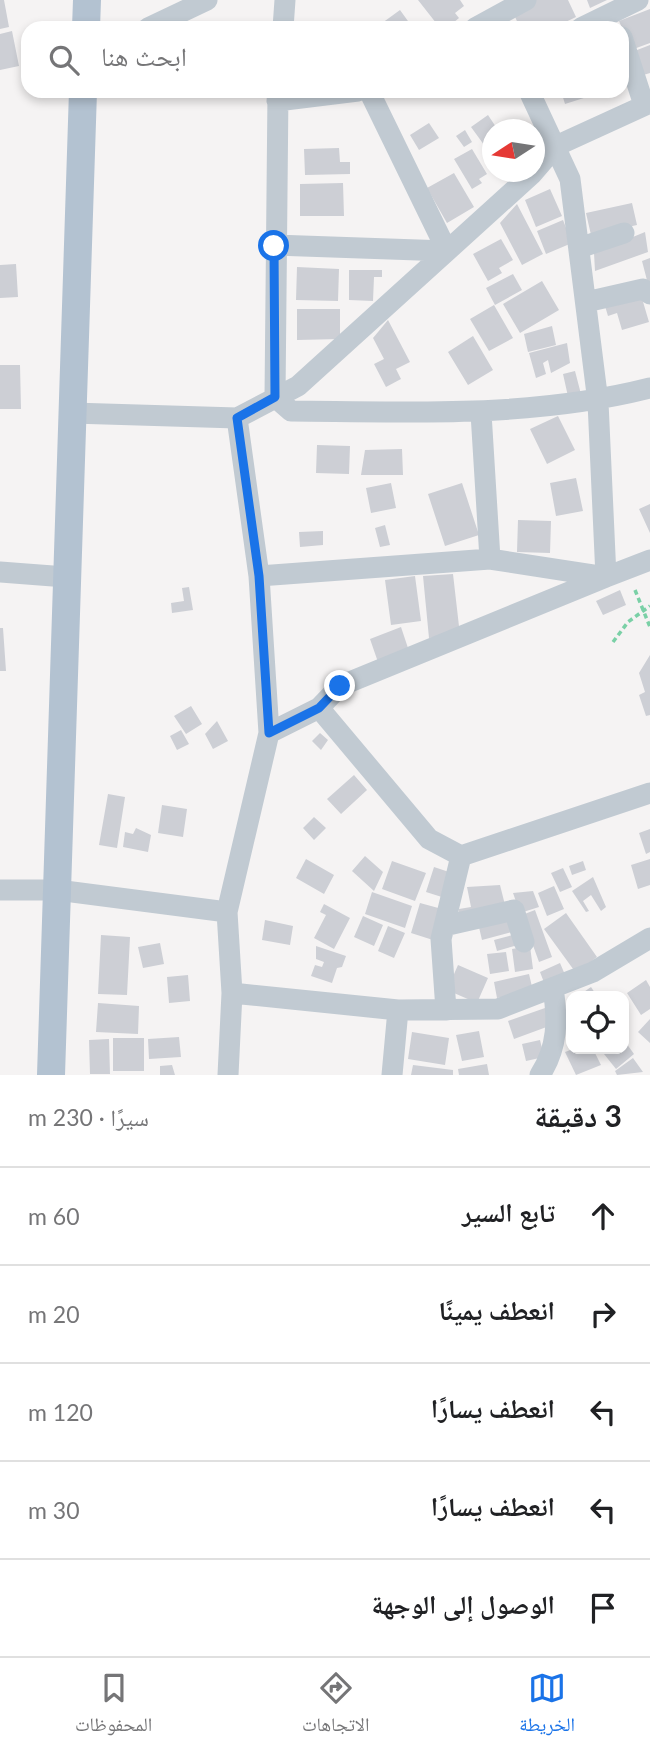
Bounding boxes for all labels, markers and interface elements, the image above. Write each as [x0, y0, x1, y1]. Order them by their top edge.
search box [21, 21, 629, 98]
text: ابحث هنا [101, 40, 187, 72]
icon: search [45, 41, 83, 79]
north arrow [482, 119, 545, 182]
route start [258, 230, 289, 261]
route end [324, 670, 355, 701]
map controls [566, 991, 629, 1054]
button: locate [566, 991, 629, 1054]
text: 3 دقيقة [534, 1097, 622, 1133]
text: سيرًا · 230 m [28, 1103, 149, 1131]
text: تابع السير [462, 1196, 555, 1228]
icon: ahead [584, 1197, 622, 1235]
text: 60 m [28, 1202, 80, 1230]
text: انعطف يمينًا [438, 1294, 555, 1326]
icon: right [584, 1295, 622, 1333]
text: 20 m [28, 1300, 80, 1328]
text: انعطف يسارًا [431, 1392, 555, 1424]
icon: left [584, 1393, 622, 1431]
text: 120 m [28, 1398, 93, 1426]
text: انعطف يسارًا [431, 1490, 555, 1522]
icon: left [584, 1491, 622, 1529]
text: 30 m [28, 1496, 80, 1524]
text: الوصول إلى الوجهة [371, 1588, 555, 1620]
icon: arrive [584, 1589, 622, 1627]
tab: المحفوظات [75, 1669, 152, 1743]
tab: الاتجاهات [302, 1669, 369, 1743]
tab: الخريطة [519, 1669, 575, 1743]

